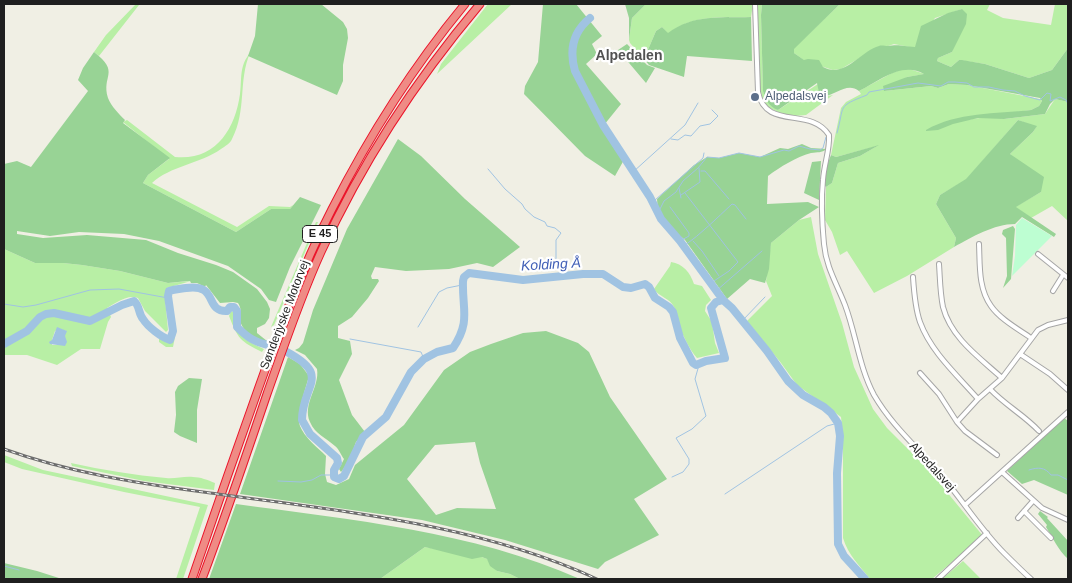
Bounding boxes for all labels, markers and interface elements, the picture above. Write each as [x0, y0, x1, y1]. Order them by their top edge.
district label: Alpedalen [596, 48, 662, 64]
place label: Alpedalsvej [765, 90, 826, 104]
marker: Alpedalsvej [749, 91, 761, 103]
road number: E 45 [302, 225, 338, 242]
water label: Kolding Å [521, 255, 581, 275]
street label: Sønderjyske Motorvej [257, 258, 313, 372]
street label: Alpedalsvej [906, 439, 958, 495]

